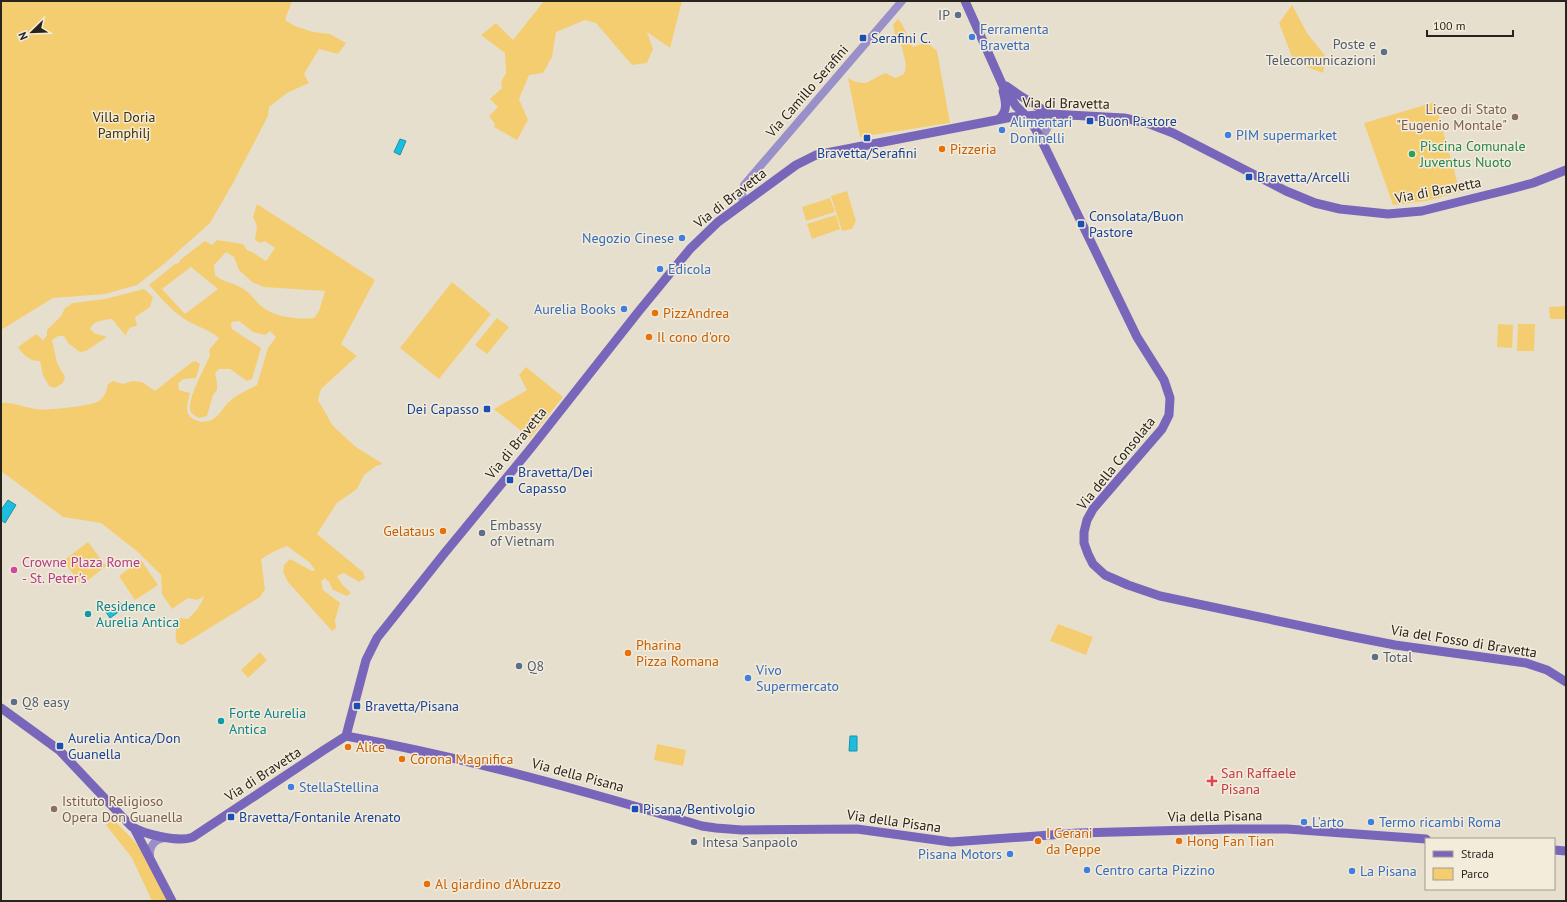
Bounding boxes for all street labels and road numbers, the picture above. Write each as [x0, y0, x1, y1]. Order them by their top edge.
street label: Via Camillo Serafini [761, 41, 852, 142]
street label: Via di Bravetta [1021, 93, 1110, 113]
street label: Via di Bravetta [689, 164, 770, 233]
street label: Via di Bravetta [1392, 173, 1483, 207]
street label: Via di Bravetta [481, 403, 551, 483]
street label: Via della Consolata [1072, 413, 1159, 514]
street label: Via del Fosso di Bravetta [1389, 620, 1538, 661]
street label: Via di Bravetta [221, 743, 305, 806]
street label: Via della Pisana [529, 754, 626, 796]
street label: Via della Pisana [845, 805, 942, 837]
street label: Via della Pisana [1166, 806, 1263, 826]

